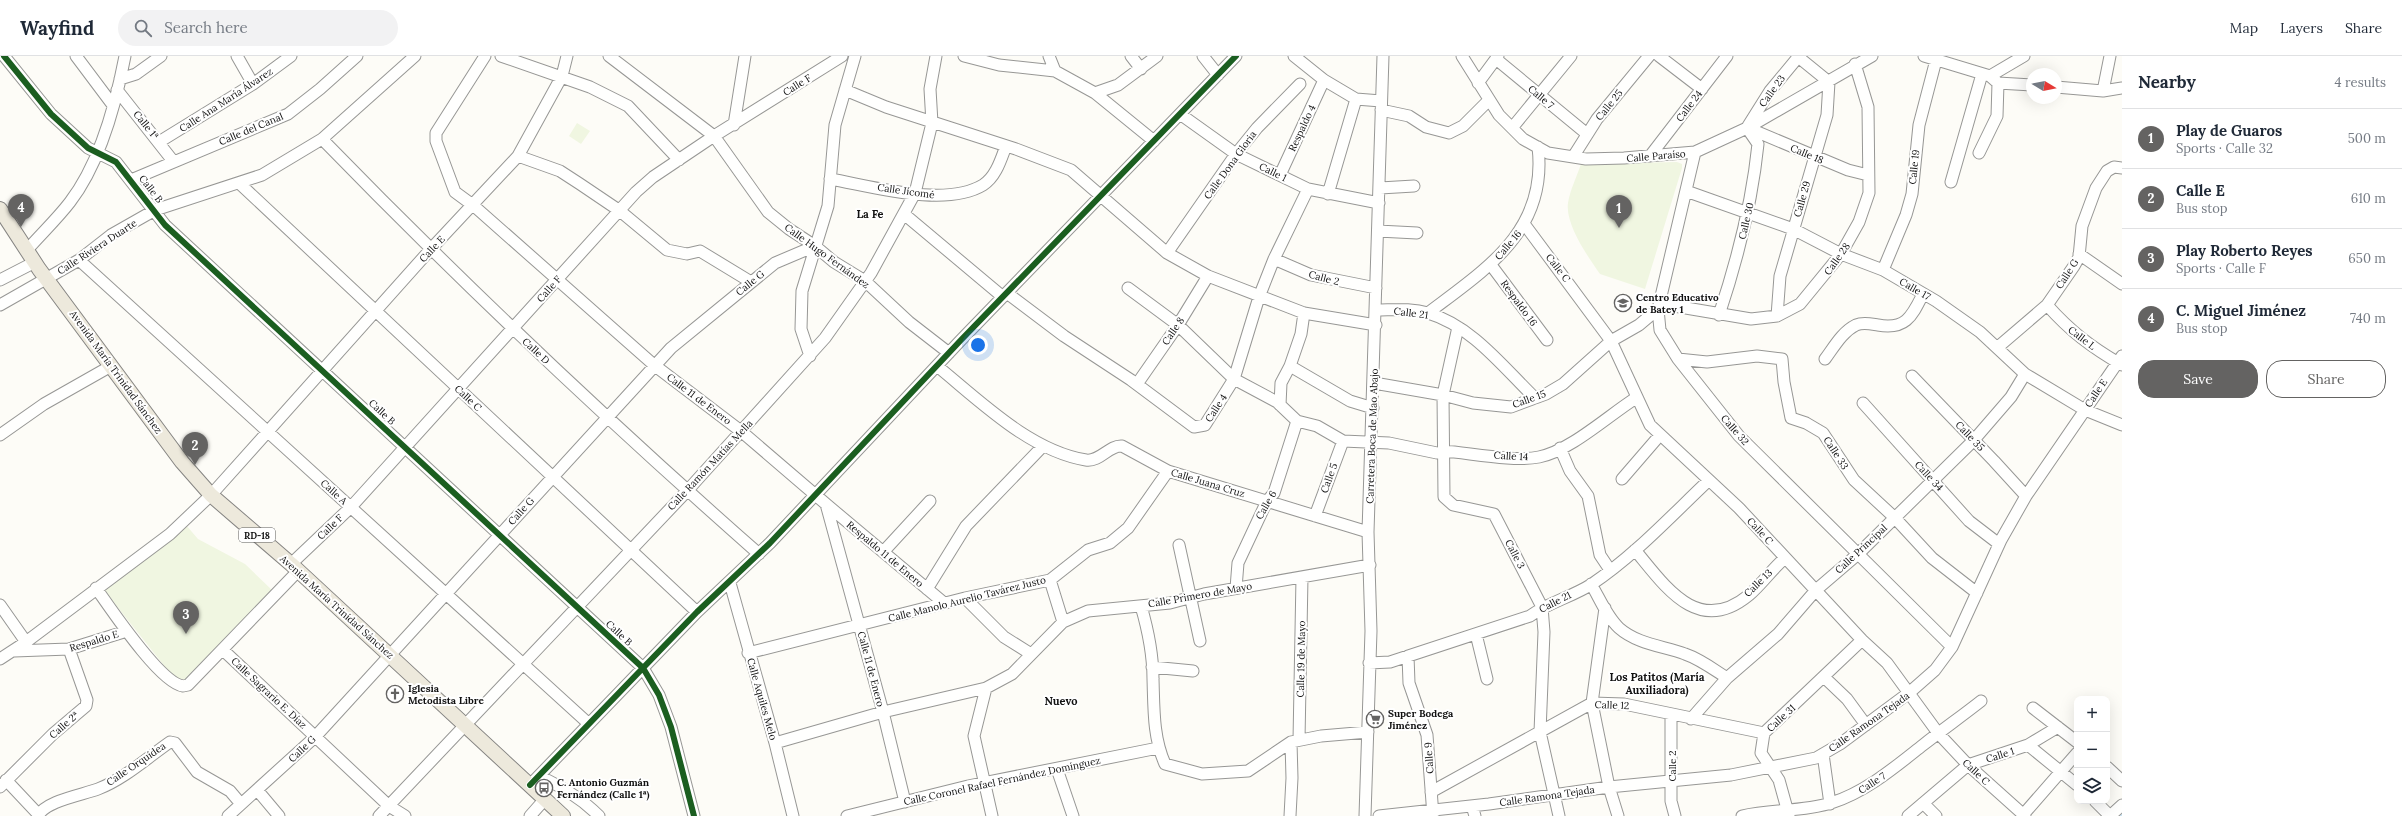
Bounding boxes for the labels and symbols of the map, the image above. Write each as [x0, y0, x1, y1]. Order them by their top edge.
street label: Calle Ana María Álvarez [177, 65, 275, 135]
north arrow [2026, 68, 2062, 104]
street label: Calle F [780, 71, 814, 99]
street label: Calle 23 [1756, 72, 1788, 110]
street label: Calle 7 [1525, 82, 1557, 112]
street label: Calle 25 [1592, 87, 1626, 123]
street label: Calle 24 [1673, 87, 1705, 124]
street label: Respaldo 4 [1286, 102, 1319, 153]
street label: Calle 1ª [130, 108, 162, 142]
street label: Calle del Canal [217, 110, 285, 148]
street label: Calle Dona Gloria [1201, 128, 1259, 202]
street label: Calle 18 [1788, 141, 1826, 167]
street label: Calle Paraíso [1626, 147, 1686, 165]
street label: Calle 19 [1906, 149, 1922, 185]
street label: Calle 1 [1257, 160, 1289, 184]
street label: Calle B [136, 172, 166, 206]
street label: Calle 29 [1791, 179, 1813, 218]
street label: Calle Jicomé [877, 181, 936, 202]
pin: 4 [8, 194, 34, 227]
pin: 1 [1606, 195, 1632, 228]
street label: Calle 30 [1735, 201, 1757, 241]
district label: La Fe [856, 207, 884, 221]
street label: Calle Riviera Duarte [55, 216, 140, 278]
street label: Calle Hugo Fernández [782, 221, 872, 291]
street label: Calle 16 [1492, 227, 1524, 263]
street label: Calle E [416, 233, 448, 265]
street label: Calle 28 [1821, 240, 1853, 278]
street label: Calle C [1543, 251, 1573, 285]
street label: Calle G [2052, 256, 2082, 291]
street label: Calle G [733, 267, 767, 299]
street label: Calle 2 [1307, 268, 1341, 288]
street label: Calle F [534, 273, 565, 305]
street label: Calle 17 [1897, 275, 1933, 303]
street label: Respaldo 16 [1498, 277, 1540, 329]
place label: Centro Educativo de Batey 1 [1636, 291, 1719, 316]
school or university icon: Centro Educativo de Batey 1 [1613, 293, 1633, 313]
street label: Calle 21 [1393, 304, 1429, 322]
street label: Avenida María Trinidad Sánchez [66, 307, 165, 436]
street label: Calle 8 [1159, 314, 1187, 348]
street label: Calle L [2066, 323, 2099, 353]
street label: Calle D [519, 335, 553, 367]
your location [968, 335, 988, 355]
street label: Carretera Boca de Mao Abajo [1363, 368, 1381, 504]
street label: Calle 11 de Enero [664, 371, 734, 428]
street label: Calle E [2082, 376, 2110, 410]
street label: Calle C [452, 382, 484, 414]
street label: Calle 15 [1510, 387, 1548, 411]
street label: Calle 4 [1202, 391, 1230, 425]
street label: Calle B [366, 396, 398, 428]
street label: Calle 32 [1718, 412, 1752, 448]
street label: Calle Ramón Matías Mella [665, 417, 755, 513]
street label: Calle 35 [1953, 418, 1987, 454]
pin: 2 [182, 432, 208, 465]
street label: Calle 33 [1821, 434, 1852, 472]
street label: Calle 14 [1493, 449, 1529, 463]
street label: Calle 34 [1912, 458, 1947, 494]
street label: Calle 5 [1318, 461, 1340, 495]
street label: Calle Juana Cruz [1169, 466, 1247, 500]
street label: Calle A [318, 476, 351, 508]
street label: Calle 6 [1253, 488, 1280, 522]
street label: Calle G [505, 494, 537, 528]
street label: Calle F [314, 511, 346, 542]
street label: Calle C [1744, 515, 1776, 547]
street label: Respaldo 11 de Enero [844, 518, 926, 590]
street label: Calle Principal [1832, 521, 1890, 577]
road number: RD-18 [239, 528, 275, 542]
street label: Calle 3 [1502, 537, 1528, 571]
street label: Avenida María Trinidad Sánchez [276, 552, 397, 662]
street label: Calle 13 [1741, 566, 1775, 600]
street label: Calle Manolo Aurelio Tavárez Justo [887, 573, 1047, 625]
street label: Calle Primero de Mayo [1147, 579, 1253, 611]
street label: Calle 21 [1537, 588, 1574, 616]
pin: 3 [173, 601, 199, 634]
street label: Calle B [603, 617, 635, 649]
street label: Calle 19 de Mayo [1294, 620, 1308, 698]
street label: Respaldo E [68, 627, 120, 655]
street label: Calle 11 de Enero [855, 630, 887, 708]
street label: Calle Sagrario E. Díaz [228, 655, 310, 731]
street label: Calle Aquiles Melo [744, 656, 780, 742]
district label: Los Patitos (María Auxiliadora) [1609, 670, 1705, 698]
place label: Iglesia Metodista Libre [408, 682, 484, 707]
church icon: Iglesia Metodista Libre [385, 684, 405, 704]
street label: Calle Ramona Tejada [1826, 689, 1912, 755]
district label: Nuevo [1045, 694, 1077, 708]
street label: Calle 12 [1594, 698, 1630, 712]
street label: Calle 31 [1764, 701, 1798, 735]
place label: Super Bodega Jiménez [1388, 707, 1454, 732]
street label: Calle 2ª [46, 709, 82, 741]
supermarket icon: Super Bodega Jiménez [1365, 709, 1385, 729]
street label: Calle G [286, 733, 319, 765]
street label: Calle Orquídea [104, 739, 168, 789]
street label: Calle 9 [1421, 742, 1437, 774]
street label: Calle 1 [1984, 744, 2016, 766]
street label: Calle 2 [1666, 750, 1679, 782]
street label: Calle Coronel Rafael Fernández Domínguez [902, 754, 1102, 808]
street label: Calle C [1960, 756, 1992, 788]
street label: Calle 7 [1856, 769, 1889, 797]
place label: C. Antonio Guzmán Fernández (Calle 1ª) [557, 776, 650, 801]
bus stop icon: C. Antonio Guzmán Fernández (Calle 1ª) [534, 778, 554, 798]
street label: Calle Ramona Tejada [1499, 783, 1595, 809]

